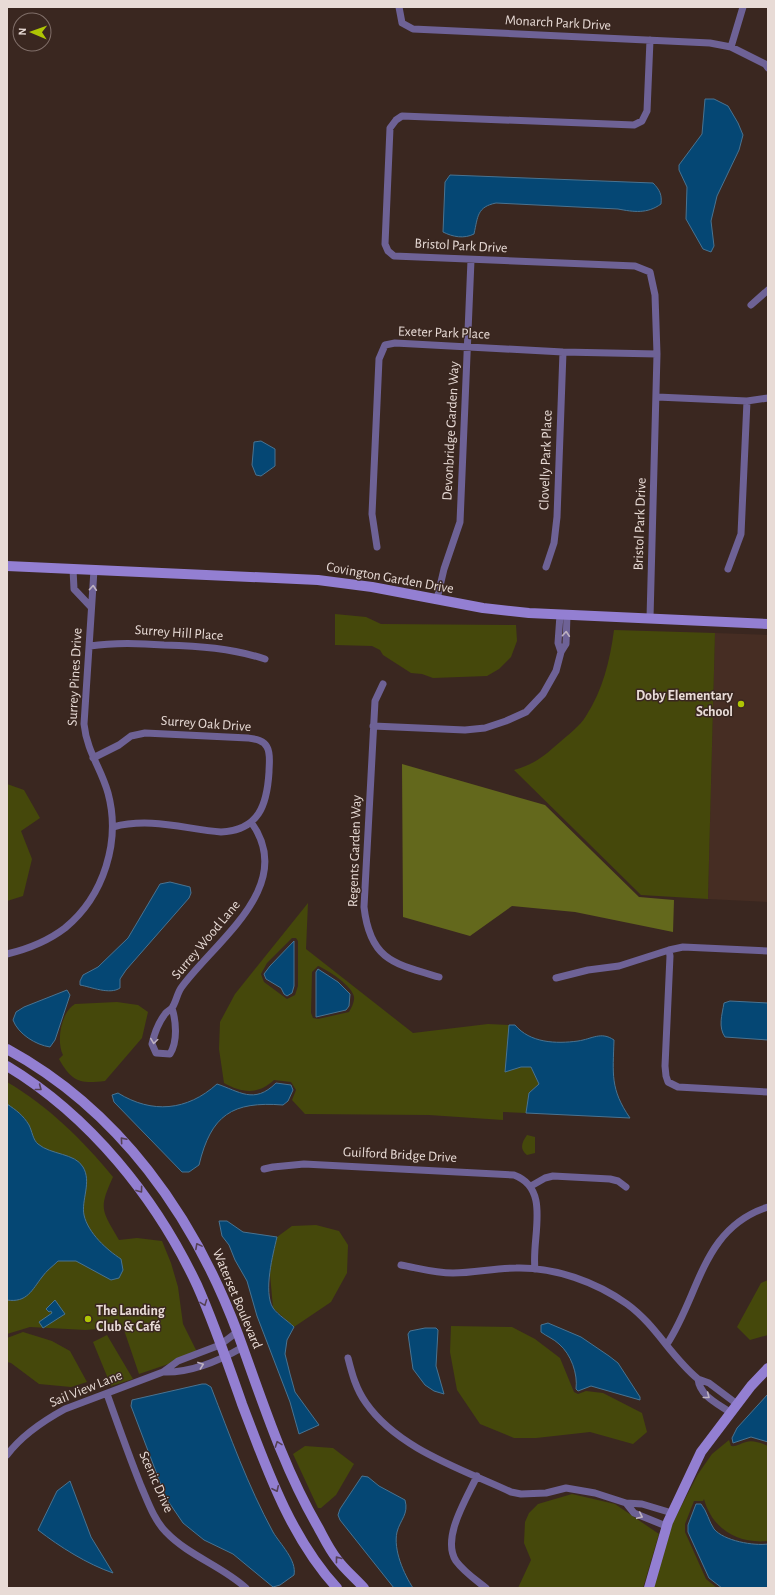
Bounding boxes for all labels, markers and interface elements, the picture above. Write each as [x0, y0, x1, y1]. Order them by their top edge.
north arrow [12, 12, 52, 52]
street label: Monarch Park Drive [505, 13, 611, 33]
text: N [17, 28, 28, 36]
street label: Bristol Park Drive [414, 237, 508, 255]
street label: Exeter Park Place [398, 324, 490, 342]
street label: Devonbridge Garden Way [440, 361, 462, 501]
street label: Clovelly Park Place [537, 410, 555, 510]
street label: Bristol Park Drive [631, 477, 649, 571]
street label: Covington Garden Drive [325, 560, 455, 596]
one-way arrow [89, 585, 98, 591]
street label: Surrey Hill Place [134, 623, 224, 643]
street label: Surrey Pines Drive [65, 628, 85, 726]
one-way arrow [562, 631, 571, 637]
place label: Doby Elementary School [636, 689, 734, 719]
marker: Doby Elementary School [736, 699, 746, 709]
street label: Surrey Oak Drive [160, 714, 252, 734]
street label: Regents Garden Way [346, 795, 364, 907]
street label: Surrey Wood Lane [169, 898, 243, 982]
one-way arrow [150, 1038, 159, 1044]
one-way arrow [34, 1083, 41, 1090]
one-way arrow [120, 1138, 127, 1145]
street label: Guilford Bridge Drive [343, 1145, 457, 1165]
one-way arrow [135, 1186, 142, 1193]
one-way arrow [195, 1242, 203, 1250]
street label: Waterset Boulevard [210, 1247, 264, 1351]
one-way arrow [199, 1299, 207, 1306]
place label: The Landing Club & Café [96, 1304, 166, 1334]
marker: The Landing Club & Café [83, 1314, 93, 1324]
one-way arrow [198, 1362, 205, 1370]
street label: Sail View Lane [48, 1368, 124, 1410]
one-way arrow [703, 1391, 710, 1398]
one-way arrow [275, 1440, 283, 1447]
street label: Scenic Drive [136, 1449, 176, 1515]
one-way arrow [271, 1485, 279, 1492]
one-way arrow [635, 1511, 643, 1519]
one-way arrow [335, 1557, 342, 1564]

